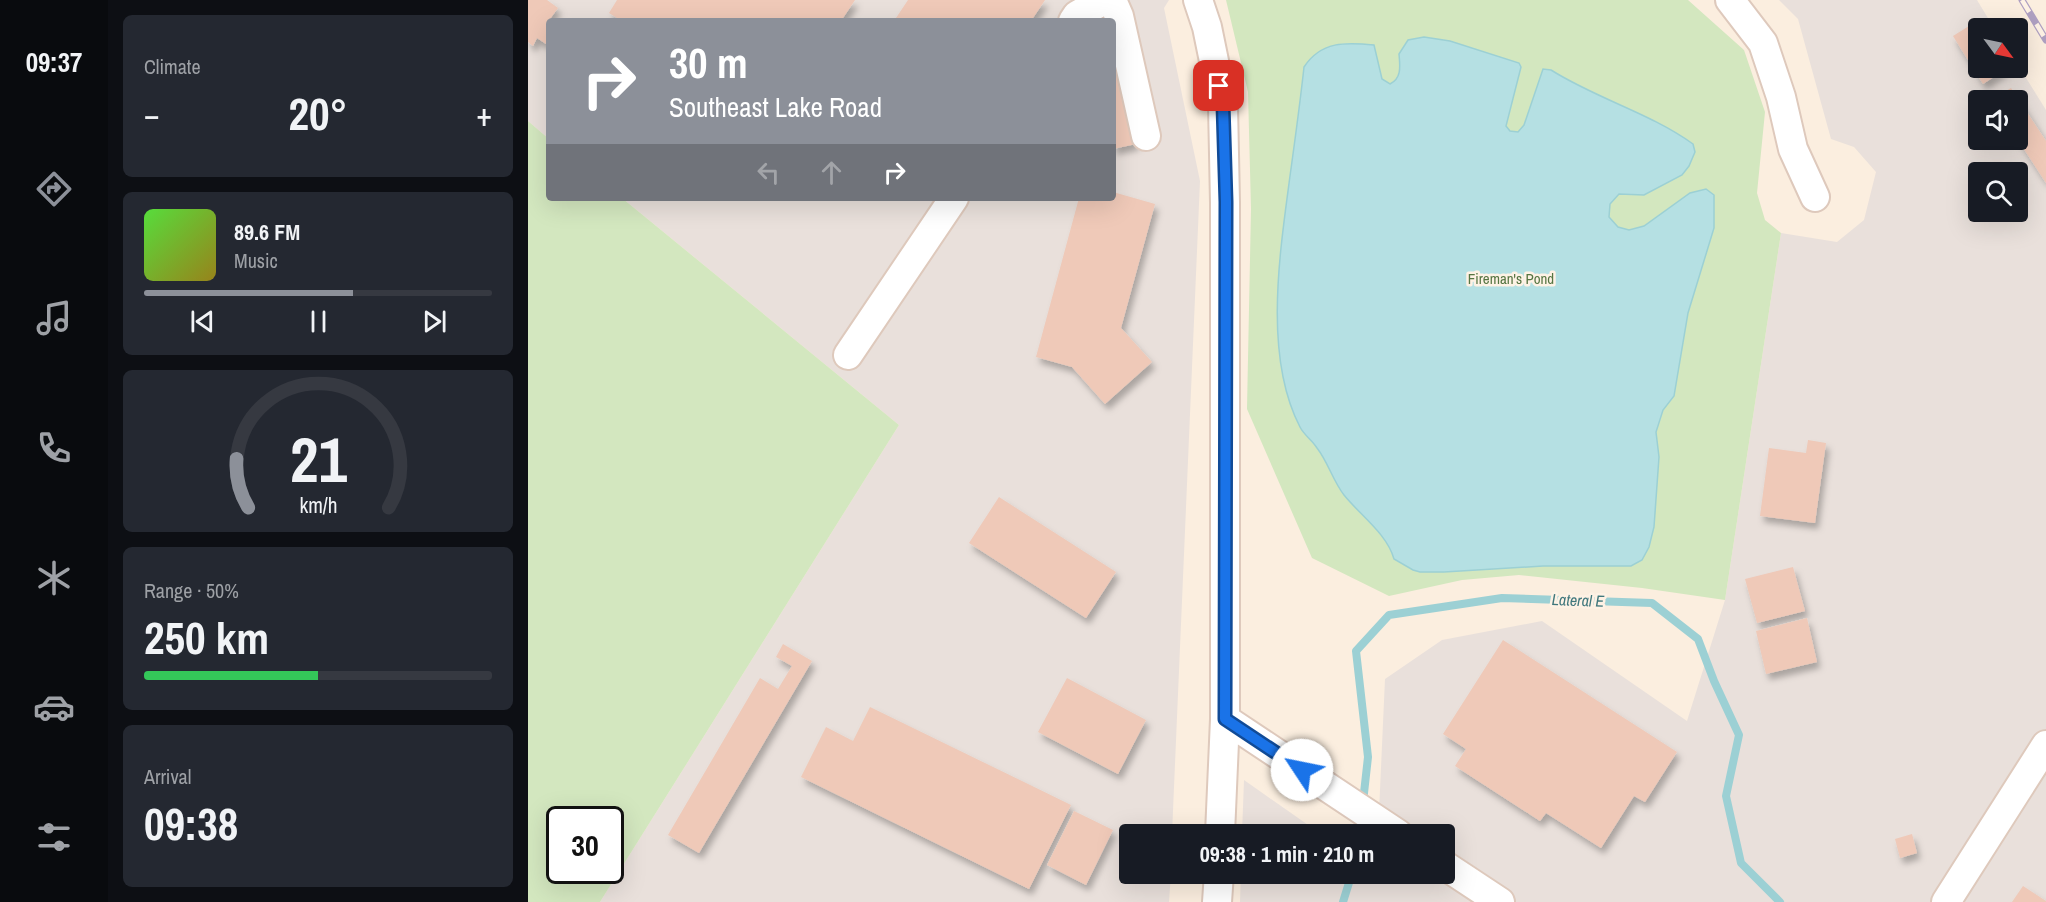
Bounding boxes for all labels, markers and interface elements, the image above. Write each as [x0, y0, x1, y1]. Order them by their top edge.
north arrow [1968, 18, 2028, 78]
map controls [1968, 18, 2028, 222]
text: 30 m [669, 35, 748, 91]
icon: right [570, 42, 648, 120]
text: 09:37 [26, 44, 82, 80]
text: Climate [144, 53, 201, 80]
pin [1193, 60, 1244, 111]
icon: arrive [1202, 69, 1235, 102]
text: 20° [288, 83, 348, 144]
text: Southeast Lake Road [669, 89, 882, 125]
button: sound [1968, 90, 2028, 150]
text: − [144, 92, 160, 136]
text: + [476, 92, 492, 136]
icon: left [752, 156, 785, 189]
icon: ahead [815, 156, 848, 189]
icon: right [878, 156, 911, 189]
button: search [1968, 162, 2028, 222]
icon: directions [33, 168, 75, 210]
text: 89.6 FM [234, 217, 300, 247]
text: Music [234, 247, 278, 274]
park label: Fireman's Pond [1468, 268, 1554, 289]
icon: music [33, 297, 75, 339]
icon: previous [186, 305, 219, 338]
icon: pause [302, 305, 335, 338]
icon: next [418, 305, 451, 338]
text: 21 [290, 417, 347, 501]
icon: phone [33, 427, 75, 469]
text: km/h [299, 491, 337, 520]
icon: climate [33, 557, 75, 599]
text: Range · 50% [144, 577, 239, 604]
water label: Lateral E [1551, 588, 1605, 612]
text: 250 km [144, 607, 269, 668]
icon: car [33, 686, 75, 728]
position arrow [1270, 738, 1334, 802]
text: Arrival [144, 763, 191, 790]
text: 09:38 [144, 793, 238, 854]
speed limit sign: 30 [546, 806, 624, 884]
icon: filters [33, 816, 75, 858]
text: 09:38 · 1 min · 210 m [1200, 839, 1374, 869]

